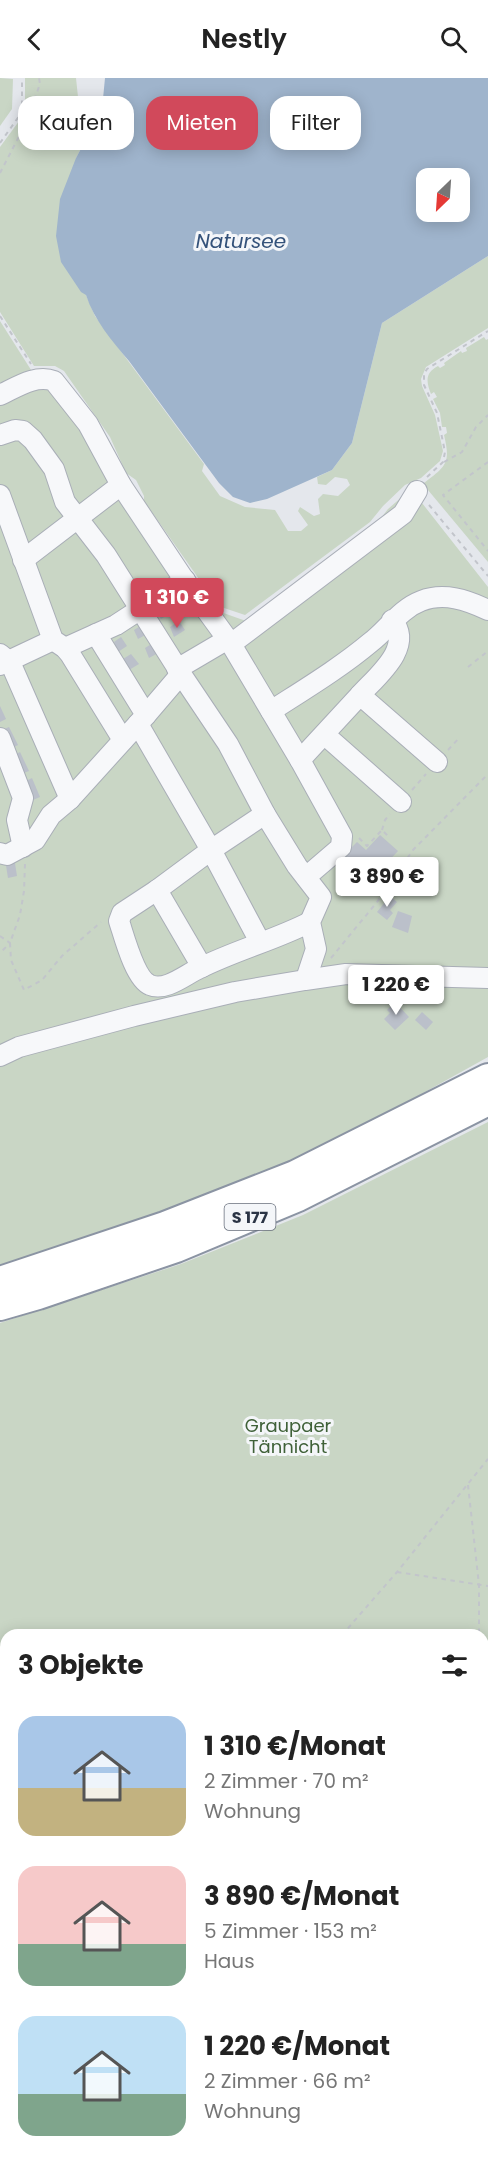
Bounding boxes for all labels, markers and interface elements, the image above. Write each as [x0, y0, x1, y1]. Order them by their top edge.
text: Nestly [201, 20, 287, 57]
icon: back [18, 23, 51, 56]
icon: search [437, 23, 470, 56]
chip: Kaufen [18, 96, 134, 150]
chip: Mieten [146, 96, 258, 150]
chip: Filter [270, 96, 361, 150]
north arrow [416, 168, 470, 222]
map controls [416, 168, 470, 222]
water label: Natursee [196, 227, 286, 255]
pin: 1 310 € [122, 578, 232, 629]
text: 1 310 € [145, 583, 209, 611]
pin: 3 890 € [332, 857, 442, 908]
text: 3 890 € [350, 862, 424, 890]
pin: 1 220 € [341, 965, 451, 1016]
text: 1 220 € [362, 970, 430, 998]
road number: S 177 [224, 1204, 276, 1230]
park label: Graupaer Tännicht [245, 1413, 332, 1459]
text: 3 Objekte [18, 1647, 144, 1683]
icon: filters [438, 1649, 471, 1682]
text: 1 310 €/Monat [204, 1728, 386, 1764]
icon: home [66, 1740, 138, 1812]
text: 2 Zimmer · 70 m² [204, 1767, 369, 1795]
text: Wohnung [204, 1797, 301, 1825]
text: 3 890 €/Monat [204, 1878, 399, 1914]
icon: home [66, 1890, 138, 1962]
text: 5 Zimmer · 153 m² [204, 1917, 377, 1945]
text: Haus [204, 1947, 255, 1975]
text: 1 220 €/Monat [204, 2028, 390, 2064]
icon: home [66, 2040, 138, 2112]
text: 2 Zimmer · 66 m² [204, 2067, 371, 2095]
text: Wohnung [204, 2097, 301, 2125]

